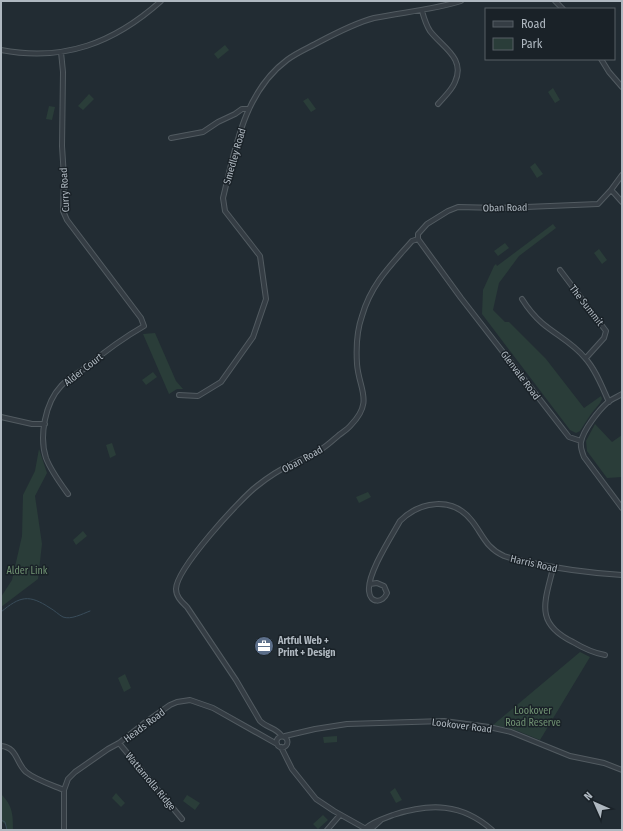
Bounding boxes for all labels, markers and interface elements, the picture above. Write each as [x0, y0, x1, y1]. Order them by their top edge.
legend [485, 8, 615, 60]
text: Road [521, 17, 546, 31]
text: Park [521, 37, 543, 51]
street label: Smedley Road [221, 127, 249, 186]
street label: Curry Road [58, 167, 72, 213]
street label: Oban Road [483, 202, 528, 214]
street label: The Summit [567, 283, 606, 329]
street label: Glenvale Road [498, 349, 543, 402]
street label: Alder Court [62, 350, 106, 389]
street label: Oban Road [280, 444, 325, 476]
street label: Harris Road [509, 553, 558, 575]
park label: Alder Link [7, 565, 48, 577]
office icon: Artful Web + Print + Design [253, 635, 275, 657]
place label: Artful Web + Print + Design [277, 635, 335, 659]
park label: Lookover Road Reserve [505, 705, 561, 729]
street label: Heads Road [122, 706, 168, 745]
street label: Lookover Road [431, 716, 493, 736]
street label: Wattamolla Ridge [123, 750, 178, 813]
north arrow [575, 783, 615, 823]
text: N [581, 789, 595, 803]

